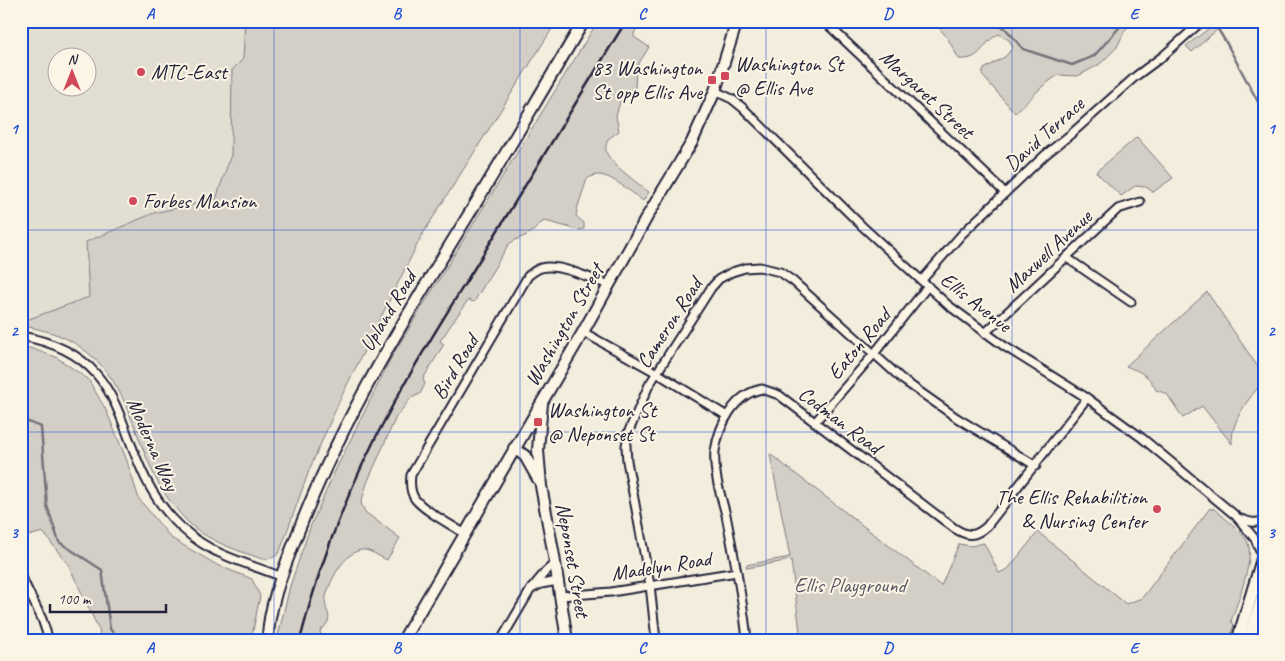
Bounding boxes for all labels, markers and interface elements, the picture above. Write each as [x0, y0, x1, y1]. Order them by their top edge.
text: A [146, 4, 156, 24]
text: B [393, 4, 403, 24]
text: C [638, 4, 648, 24]
text: D [883, 4, 894, 24]
text: E [1130, 4, 1141, 24]
street label: Margaret Street [874, 44, 981, 146]
north arrow [48, 48, 98, 98]
text: N [68, 51, 79, 68]
place label: Washington St @ Ellis Ave [735, 51, 845, 101]
place label: 83 Washington St opp Ellis Ave [592, 55, 704, 105]
place label: MTC-East [151, 59, 229, 85]
marker: MTC-East [135, 66, 147, 78]
marker: Washington St @ Ellis Ave [719, 70, 731, 82]
marker: 83 Washington St opp Ellis Ave [706, 74, 718, 86]
street label: David Terrace [999, 90, 1090, 177]
text: 1 [10, 119, 19, 139]
text: 1 [1267, 119, 1276, 139]
place label: Forbes Mansion [143, 188, 258, 214]
marker: Forbes Mansion [127, 195, 139, 207]
street label: Maxwell Avenue [999, 203, 1098, 298]
street label: Washington Street [519, 257, 611, 391]
street label: Upland Road [354, 263, 424, 356]
street label: Ellis Avenue [935, 266, 1018, 339]
street label: Cameron Road [630, 270, 710, 373]
street label: Eaton Road [822, 301, 898, 385]
text: 2 [10, 321, 19, 341]
text: 2 [1267, 321, 1276, 341]
street label: Bird Road [426, 328, 486, 404]
street label: Codman Road [793, 380, 890, 462]
street label: Moderna Way [121, 393, 186, 496]
place label: Washington St @ Neponset St [548, 397, 658, 447]
marker: Washington St @ Neponset St [532, 416, 544, 428]
place label: The Ellis Rehabilition & Nursing Center [996, 484, 1149, 534]
street label: Neponset Street [550, 501, 596, 621]
marker: The Ellis Rehabilition & Nursing Center [1151, 503, 1163, 515]
text: 3 [10, 523, 19, 543]
text: 3 [1267, 523, 1276, 543]
street label: Madelyn Road [609, 545, 716, 587]
park label: Ellis Playground [794, 572, 908, 598]
scale bar [50, 581, 166, 613]
text: 100 m [58, 590, 92, 609]
text: A [146, 638, 156, 658]
text: B [393, 638, 403, 658]
text: C [638, 638, 648, 658]
text: D [883, 638, 894, 658]
text: E [1130, 638, 1141, 658]

